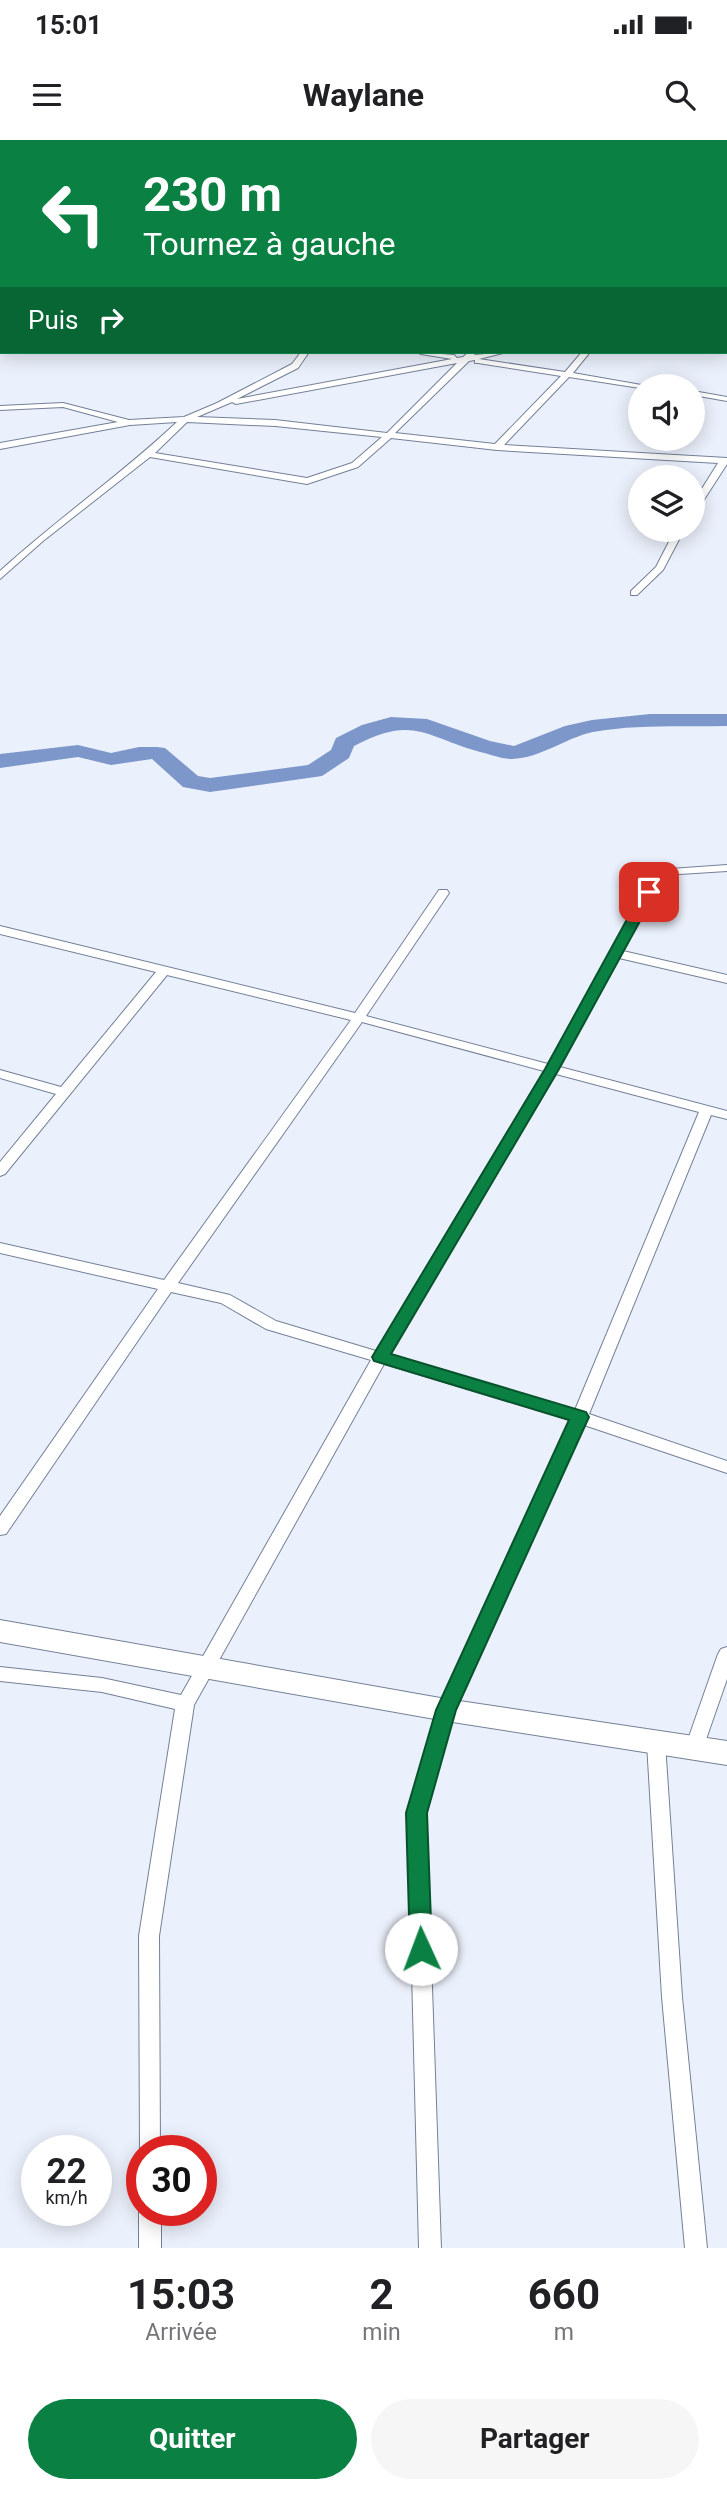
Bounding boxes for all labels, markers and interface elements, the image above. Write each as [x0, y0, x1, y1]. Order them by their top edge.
text: 15:01 [35, 10, 102, 40]
icon: menu [28, 76, 66, 114]
text: Waylane [303, 76, 424, 114]
icon: search [661, 76, 699, 114]
text: 230 m [143, 166, 282, 223]
icon: left [28, 168, 119, 259]
text: Tournez à gauche [143, 225, 395, 263]
icon: right [92, 301, 130, 339]
text: Puis [28, 305, 78, 335]
map controls [628, 374, 705, 542]
button: sound [628, 374, 705, 451]
button: layers [628, 465, 705, 542]
pin [619, 862, 679, 922]
icon: arrive [630, 873, 668, 911]
position arrow [384, 1912, 458, 1986]
speed limit sign: 30 [126, 2135, 217, 2226]
text: 22 [46, 2151, 87, 2192]
text: km/h [45, 2187, 88, 2208]
text: 15:03 [127, 2270, 235, 2319]
text: 2 [369, 2270, 394, 2319]
text: 660 [528, 2270, 600, 2319]
text: Arrivée [145, 2319, 217, 2346]
text: min [362, 2319, 401, 2346]
text: m [554, 2319, 574, 2346]
button: Quitter [28, 2399, 357, 2479]
button: Partager [371, 2399, 699, 2479]

